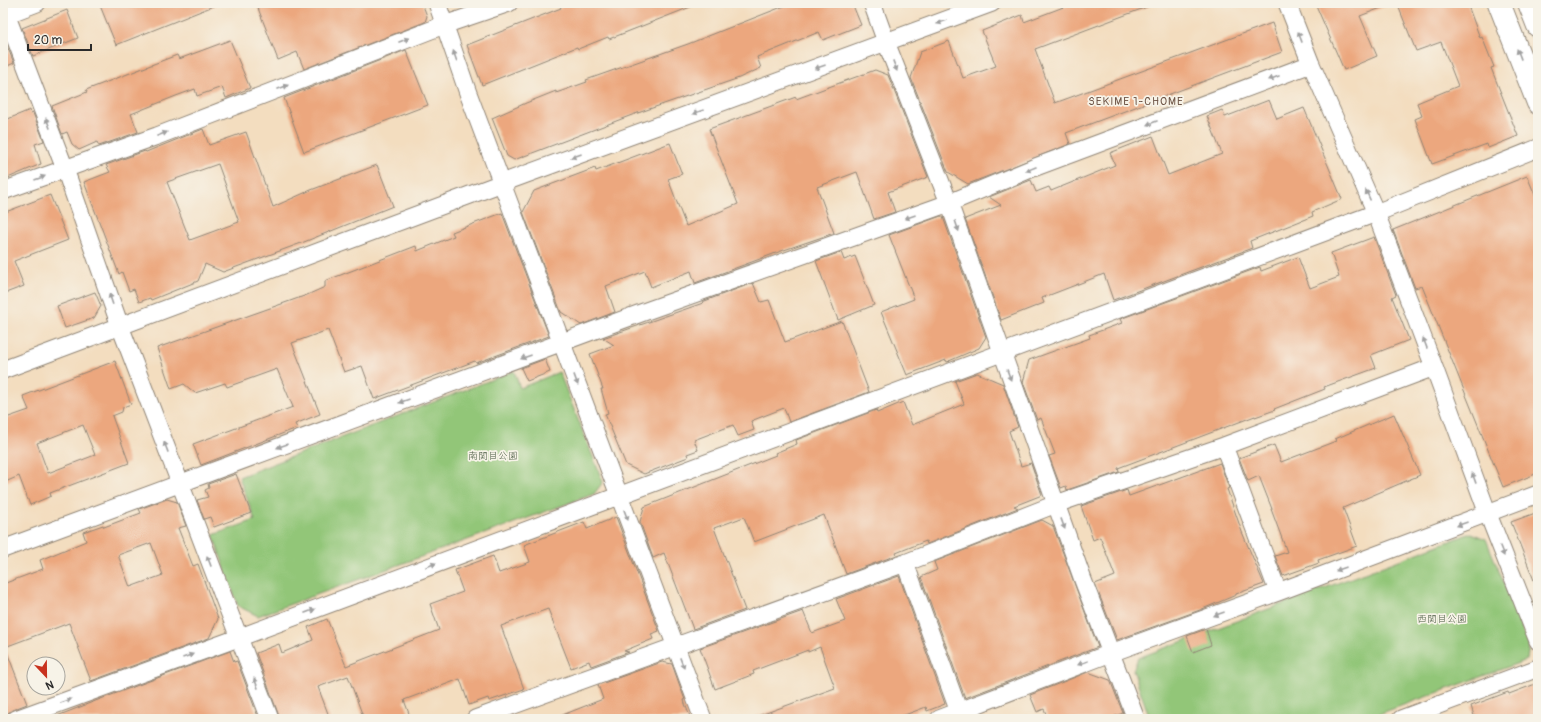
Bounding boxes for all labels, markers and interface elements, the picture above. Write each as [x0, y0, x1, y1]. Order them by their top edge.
one-way arrow [935, 19, 947, 25]
scale bar [28, 26, 91, 52]
one-way arrow [1297, 31, 1303, 43]
text: 20 m [34, 33, 63, 48]
one-way arrow [399, 37, 411, 43]
one-way arrow [1515, 47, 1521, 59]
one-way arrow [452, 50, 458, 62]
one-way arrow [892, 60, 898, 72]
one-way arrow [814, 64, 826, 70]
one-way arrow [1268, 75, 1280, 81]
one-way arrow [278, 84, 290, 90]
district label: SEKIME 1-CHOME [1088, 95, 1184, 108]
one-way arrow [692, 109, 704, 115]
one-way arrow [44, 117, 50, 129]
one-way arrow [1146, 121, 1158, 127]
one-way arrow [156, 131, 168, 137]
one-way arrow [570, 154, 582, 160]
one-way arrow [1024, 166, 1036, 172]
one-way arrow [34, 175, 46, 181]
one-way arrow [1365, 190, 1371, 201]
one-way arrow [903, 214, 915, 220]
one-way arrow [954, 221, 960, 233]
one-way arrow [107, 292, 113, 304]
one-way arrow [1421, 336, 1427, 348]
one-way arrow [520, 354, 532, 360]
one-way arrow [1007, 370, 1013, 382]
one-way arrow [574, 374, 580, 386]
one-way arrow [398, 399, 410, 405]
one-way arrow [162, 440, 168, 452]
one-way arrow [275, 443, 287, 449]
park label: 南関目公園 [468, 450, 518, 462]
one-way arrow [1471, 471, 1477, 483]
one-way arrow [623, 510, 629, 522]
one-way arrow [1060, 518, 1066, 530]
one-way arrow [1456, 521, 1468, 527]
one-way arrow [1500, 545, 1506, 557]
one-way arrow [206, 555, 212, 567]
one-way arrow [426, 562, 438, 568]
one-way arrow [1334, 566, 1346, 572]
one-way arrow [304, 607, 316, 613]
one-way arrow [1212, 611, 1224, 617]
park label: 西関目公園 [1417, 613, 1467, 625]
one-way arrow [182, 653, 194, 659]
north arrow [26, 656, 66, 696]
one-way arrow [680, 657, 686, 669]
one-way arrow [1077, 661, 1089, 667]
one-way arrow [252, 676, 258, 688]
text: N [43, 677, 55, 692]
one-way arrow [60, 697, 72, 703]

